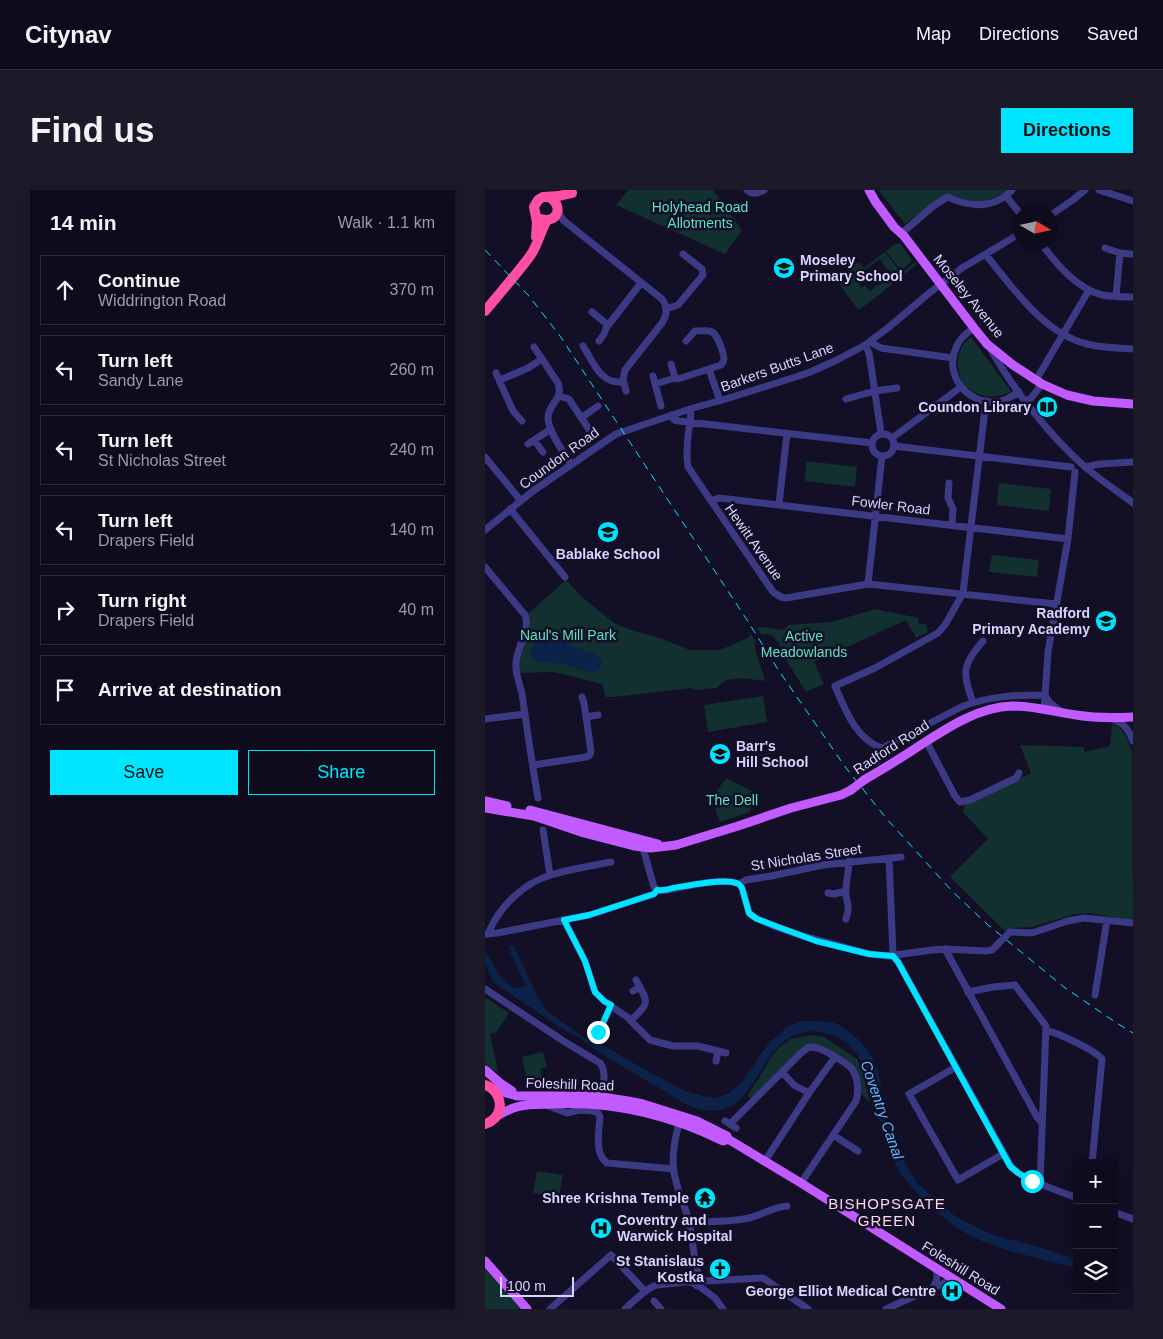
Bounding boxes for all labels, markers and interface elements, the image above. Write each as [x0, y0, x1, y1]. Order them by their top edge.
text: Citynav [25, 21, 112, 48]
text: Map [916, 24, 951, 44]
text: Directions [979, 24, 1059, 44]
text: Saved [1087, 24, 1138, 44]
button: Directions [1001, 108, 1133, 153]
text: Find us [30, 110, 154, 149]
park label: Holyhead Road Allotments [652, 199, 748, 231]
north arrow [1013, 205, 1058, 250]
text: 14 min [50, 211, 117, 234]
text: Walk · 1.1 km [338, 214, 435, 231]
street label: Moseley Avenue [931, 251, 1008, 341]
place label: Moseley Primary School [800, 252, 903, 284]
school or university icon: Moseley Primary School [772, 256, 796, 280]
text: Continue [98, 270, 180, 291]
icon: ahead [51, 276, 79, 304]
text: 370 m [390, 281, 434, 298]
text: Widdrington Road [98, 292, 226, 309]
street label: Barkers Butts Lane [718, 339, 836, 395]
text: Turn left [98, 350, 173, 371]
icon: left [51, 356, 79, 384]
text: 260 m [390, 361, 434, 378]
text: Sandy Lane [98, 372, 183, 389]
library icon: Coundon Library [1035, 395, 1059, 419]
place label: Coundon Library [918, 399, 1031, 415]
street label: Coundon Road [516, 424, 602, 492]
text: Turn left [98, 430, 173, 451]
icon: left [51, 436, 79, 464]
text: 240 m [390, 441, 434, 458]
text: St Nicholas Street [98, 452, 226, 469]
street label: Fowler Road [851, 492, 931, 518]
street label: Hewitt Avenue [722, 501, 786, 583]
text: Turn left [98, 510, 173, 531]
icon: left [51, 516, 79, 544]
school or university icon: Bablake School [596, 520, 620, 544]
text: 140 m [390, 521, 434, 538]
text: Drapers Field [98, 532, 194, 549]
place label: Bablake School [556, 546, 660, 562]
text: Turn right [98, 590, 186, 611]
icon: right [51, 596, 79, 624]
text: 40 m [398, 601, 434, 618]
place label: Radford Primary Academy [972, 605, 1090, 637]
school or university icon: Radford Primary Academy [1094, 609, 1118, 633]
text: Drapers Field [98, 612, 194, 629]
park label: Naul's Mill Park [520, 627, 617, 643]
park label: Active Meadowlands [761, 628, 847, 660]
icon: arrive [51, 676, 79, 704]
text: Arrive at destination [98, 679, 282, 700]
street label: Radford Road [850, 717, 932, 777]
place label: Barr's Hill School [736, 738, 808, 770]
school or university icon: Barr's Hill School [708, 742, 732, 766]
button: Save [50, 750, 238, 795]
button: Share [248, 750, 435, 795]
park label: The Dell [706, 792, 758, 808]
street label: St Nicholas Street [749, 840, 863, 874]
route end [587, 1021, 610, 1044]
water label: Coventry Canal [858, 1058, 908, 1162]
street label: Foleshill Road [525, 1074, 615, 1094]
map controls [1073, 1159, 1118, 1294]
button: + [1073, 1159, 1118, 1204]
route start [1021, 1170, 1044, 1193]
temple icon: Shree Krishna Temple [693, 1186, 717, 1210]
place label: Shree Krishna Temple [542, 1190, 689, 1206]
district label: BISHOPSGATE GREEN [828, 1195, 946, 1229]
button: − [1073, 1204, 1118, 1249]
place label: Coventry and Warwick Hospital [617, 1212, 732, 1244]
hospital icon: Coventry and Warwick Hospital [589, 1216, 613, 1240]
street label: Foleshill Road [919, 1238, 1003, 1298]
button: layers [1073, 1249, 1118, 1294]
place label: St Stanislaus Kostka [616, 1253, 704, 1285]
church icon: St Stanislaus Kostka [708, 1257, 732, 1281]
scale bar [500, 1274, 574, 1297]
text: 100 m [507, 1278, 546, 1294]
hospital icon: George Elliot Medical Centre [940, 1279, 964, 1303]
place label: George Elliot Medical Centre [745, 1283, 936, 1299]

